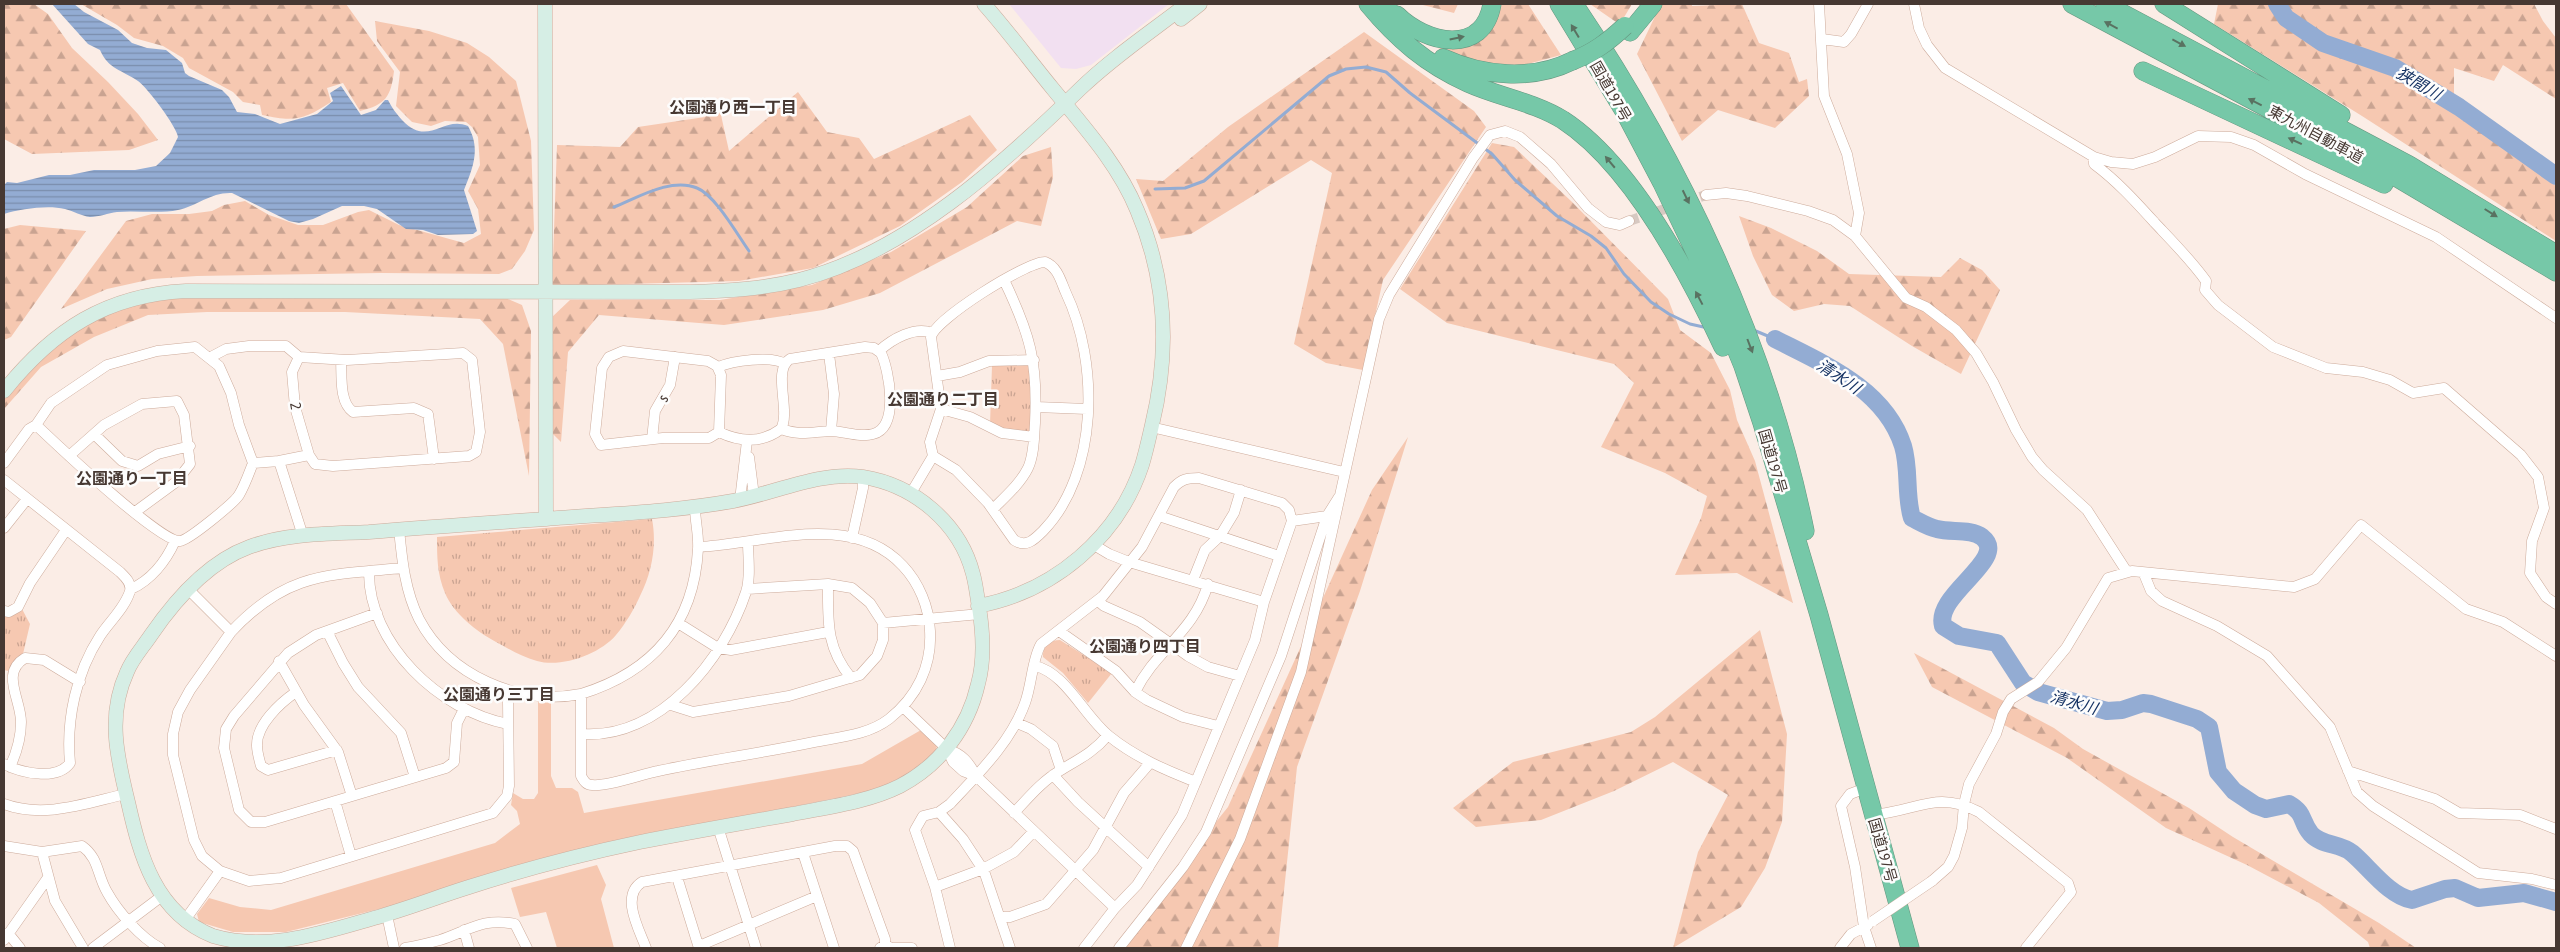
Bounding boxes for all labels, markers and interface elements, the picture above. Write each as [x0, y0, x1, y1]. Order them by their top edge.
one-way arrow [2105, 21, 2118, 30]
one-way arrow [1571, 24, 1580, 37]
one-way arrow [1449, 34, 1465, 42]
one-way arrow [2172, 39, 2187, 47]
street label: 国道197号 [1587, 58, 1635, 124]
water label: 狭間川 [2394, 63, 2446, 104]
district label: 公園通り西一丁目 [669, 98, 797, 116]
one-way arrow [2247, 98, 2262, 106]
street label: 東九州自動車道 [2266, 102, 2366, 166]
one-way arrow [2288, 137, 2303, 145]
one-way arrow [1604, 157, 1616, 169]
one-way arrow [1683, 190, 1691, 204]
one-way arrow [2484, 208, 2497, 217]
one-way arrow [1695, 291, 1703, 305]
one-way arrow [1747, 339, 1755, 353]
water label: 清水川 [1814, 355, 1866, 398]
district label: 公園通り二丁目 [887, 390, 999, 408]
street label: s [654, 391, 672, 405]
street label: 2 [287, 401, 305, 411]
street label: 国道197号 [1756, 427, 1790, 495]
district label: 公園通り一丁目 [76, 469, 188, 487]
district label: 公園通り四丁目 [1089, 637, 1201, 655]
district label: 公園通り三丁目 [443, 685, 555, 703]
water label: 清水川 [2048, 687, 2101, 718]
street label: 国道197号 [1866, 816, 1900, 884]

